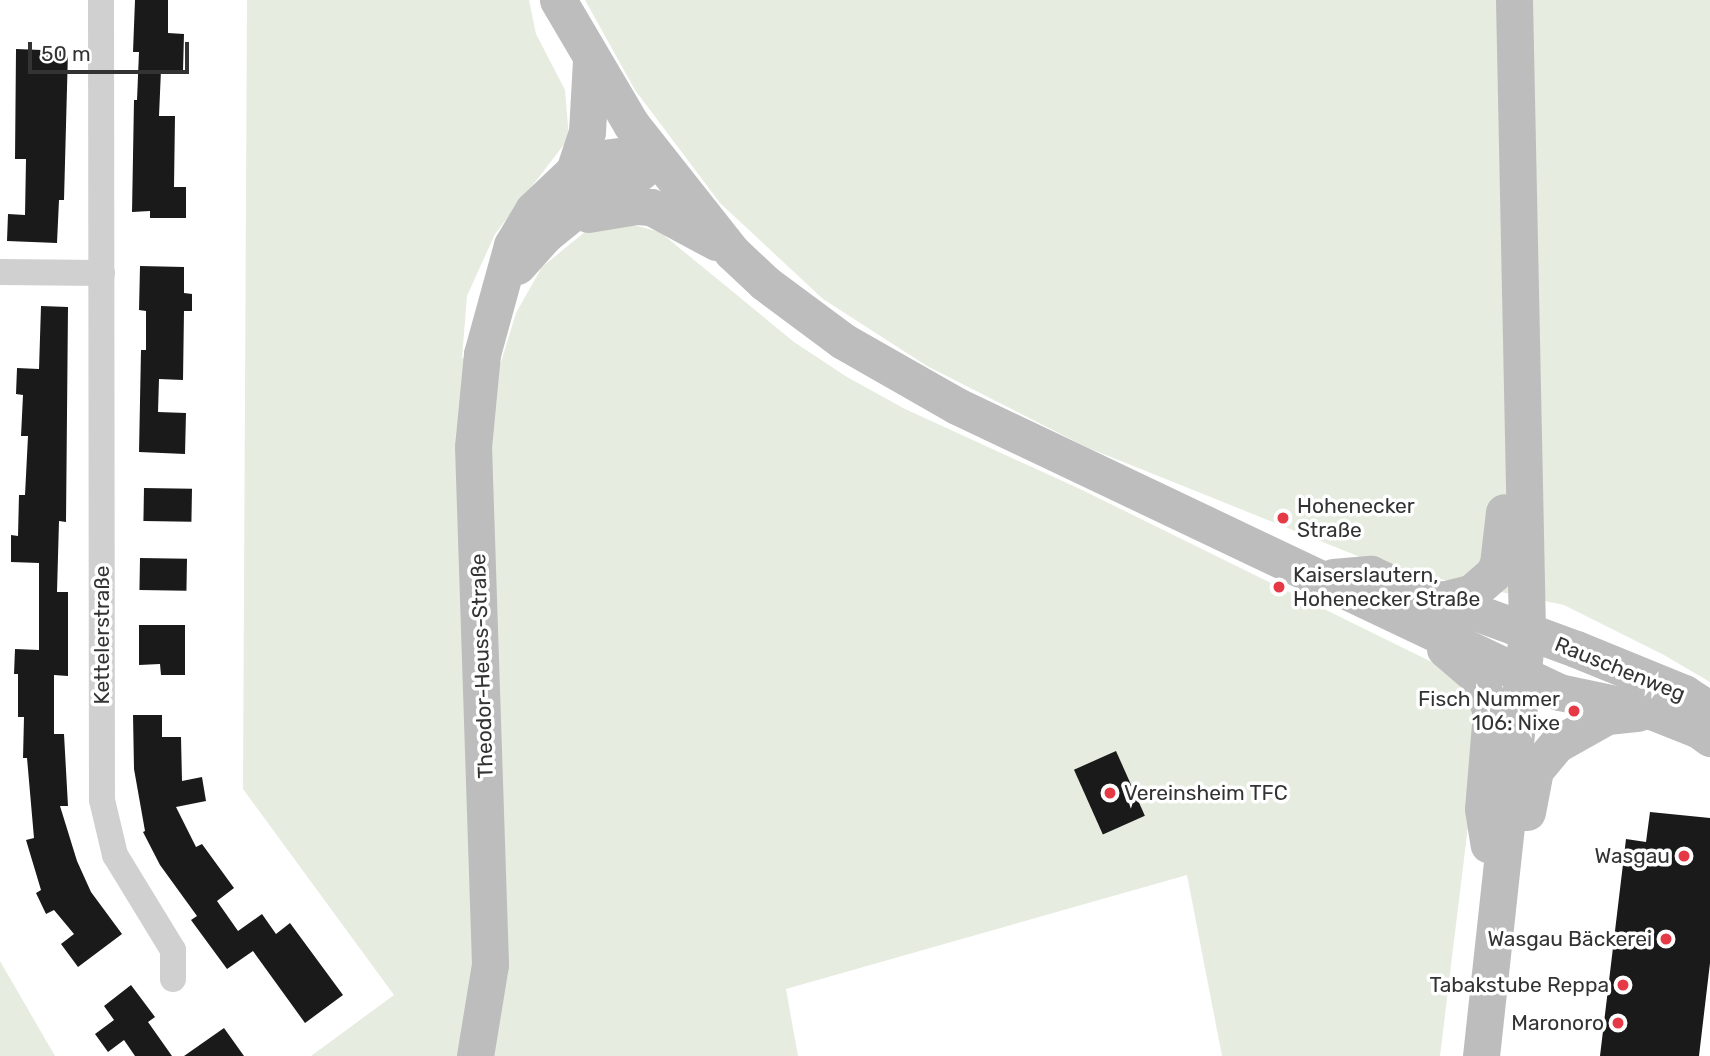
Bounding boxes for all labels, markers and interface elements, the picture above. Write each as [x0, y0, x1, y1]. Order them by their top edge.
scale bar [32, 28, 192, 72]
text: 50 m [41, 41, 91, 66]
place label: Hohenecker Straße [1297, 493, 1415, 543]
marker: Hohenecker Straße [1275, 510, 1291, 526]
street label: Theodor-Heuss-Straße [465, 553, 499, 779]
place label: Kaiserslautern, Hohenecker Straße [1293, 562, 1481, 612]
street label: Kettelerstraße [89, 565, 115, 705]
marker: Kaiserslautern, Hohenecker Straße [1271, 579, 1287, 595]
street label: Rauschenweg [1551, 631, 1689, 707]
place label: Fisch Nummer 106: Nixe [1418, 686, 1560, 736]
marker: Fisch Nummer 106: Nixe [1566, 703, 1582, 719]
place label: Vereinsheim TFC [1124, 780, 1288, 806]
marker: Vereinsheim TFC [1102, 785, 1118, 801]
place label: Wasgau [1595, 843, 1670, 869]
marker: Wasgau [1676, 848, 1692, 864]
place label: Wasgau Bäckerei [1488, 926, 1652, 952]
marker: Wasgau Bäckerei [1658, 931, 1674, 947]
place label: Tabakstube Reppa [1430, 972, 1609, 998]
marker: Tabakstube Reppa [1615, 977, 1631, 993]
place label: Maronoro [1511, 1010, 1604, 1036]
marker: Maronoro [1610, 1015, 1626, 1031]

